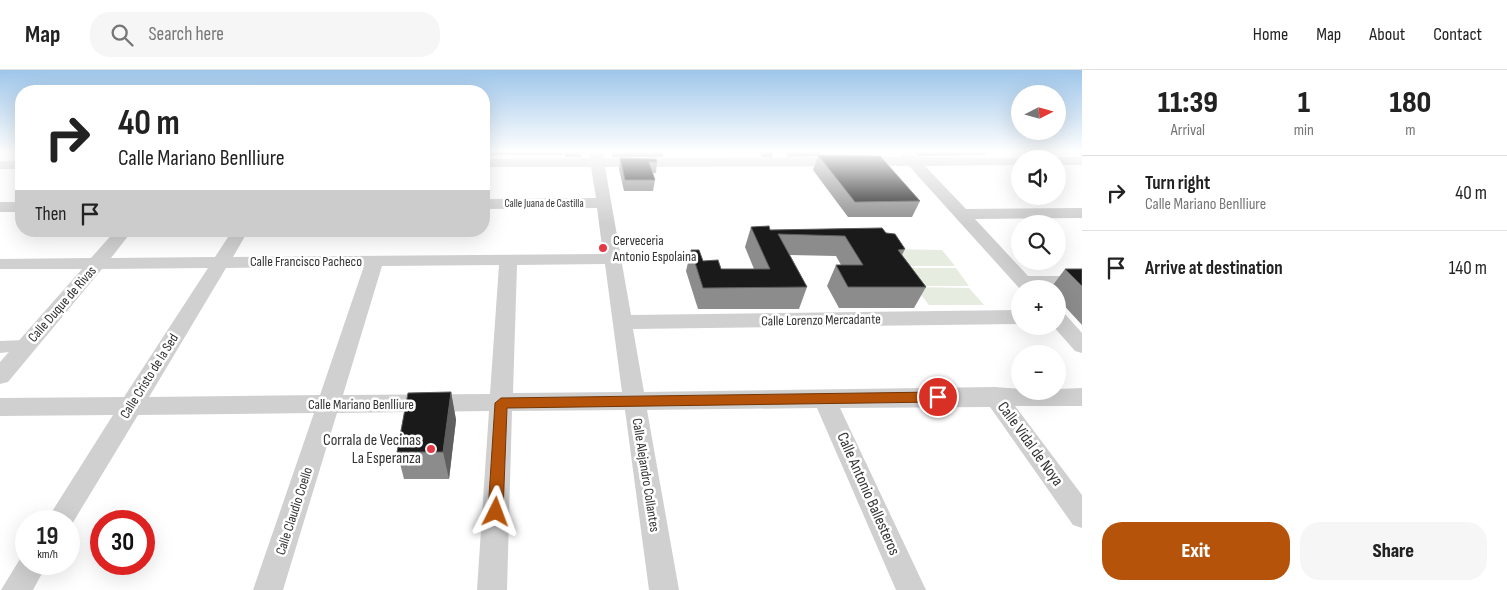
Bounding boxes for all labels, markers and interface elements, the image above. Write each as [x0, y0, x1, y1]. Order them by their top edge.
search box [90, 12, 440, 57]
text: Map [25, 20, 60, 49]
icon: search [108, 21, 136, 49]
text: Search here [148, 23, 224, 46]
text: Home [1253, 24, 1288, 45]
text: Map [1316, 24, 1341, 45]
text: About [1369, 24, 1405, 45]
text: Contact [1433, 24, 1482, 45]
north arrow [1011, 85, 1066, 140]
map controls [1011, 85, 1066, 400]
text: 11:39 [1158, 85, 1218, 121]
text: 1 [1298, 85, 1310, 121]
text: 180 [1390, 85, 1431, 121]
text: 40 m [118, 102, 180, 145]
icon: right [35, 105, 100, 170]
text: Arrival [1171, 121, 1205, 140]
text: min [1294, 121, 1314, 140]
text: m [1405, 121, 1416, 140]
text: Calle Mariano Benlliure [118, 145, 285, 172]
button: sound [1011, 150, 1066, 205]
text: Turn right [1145, 172, 1210, 195]
icon: right [1102, 179, 1130, 207]
text: 40 m [1455, 182, 1487, 205]
text: Calle Mariano Benlliure [1145, 195, 1266, 214]
street label: Calle Juana de Castilla [504, 197, 584, 210]
icon: arrive [76, 200, 104, 228]
text: Then [35, 203, 66, 226]
button: search [1011, 215, 1066, 270]
place label: Cerveceria Antonio Espolaina [612, 232, 696, 265]
marker: Cerveceria Antonio Espolaina [597, 242, 609, 254]
street label: Calle Francisco Pacheco [250, 253, 362, 270]
icon: arrive [1102, 254, 1130, 282]
text: Arrive at destination [1145, 257, 1283, 280]
text: 140 m [1449, 257, 1487, 280]
street label: Calle Duque de Rivas [24, 262, 100, 346]
button: + [1011, 280, 1066, 335]
street label: Calle Lorenzo Mercadante [761, 310, 881, 330]
street label: Calle Cristo de la Sed [116, 330, 182, 422]
button: − [1011, 345, 1066, 400]
pin [917, 376, 959, 418]
icon: arrive [924, 383, 952, 411]
street label: Calle Mariano Benlliure [308, 396, 414, 413]
street label: Calle Vidal de Noya [993, 398, 1067, 490]
street label: Calle Alejandro Collantes [629, 417, 663, 533]
street label: Calle Antonio Ballesteros [832, 430, 904, 559]
place label: Corrala de Vecinas La Esperanza [323, 431, 421, 468]
marker: Corrala de Vecinas La Esperanza [425, 443, 437, 455]
street label: Calle Claudio Coello [272, 465, 316, 557]
position arrow [469, 485, 521, 537]
speed limit sign: 30 [90, 510, 155, 575]
text: 19 [37, 521, 58, 552]
button: Exit [1102, 522, 1290, 580]
button: Share [1300, 522, 1487, 580]
text: km/h [37, 547, 58, 562]

